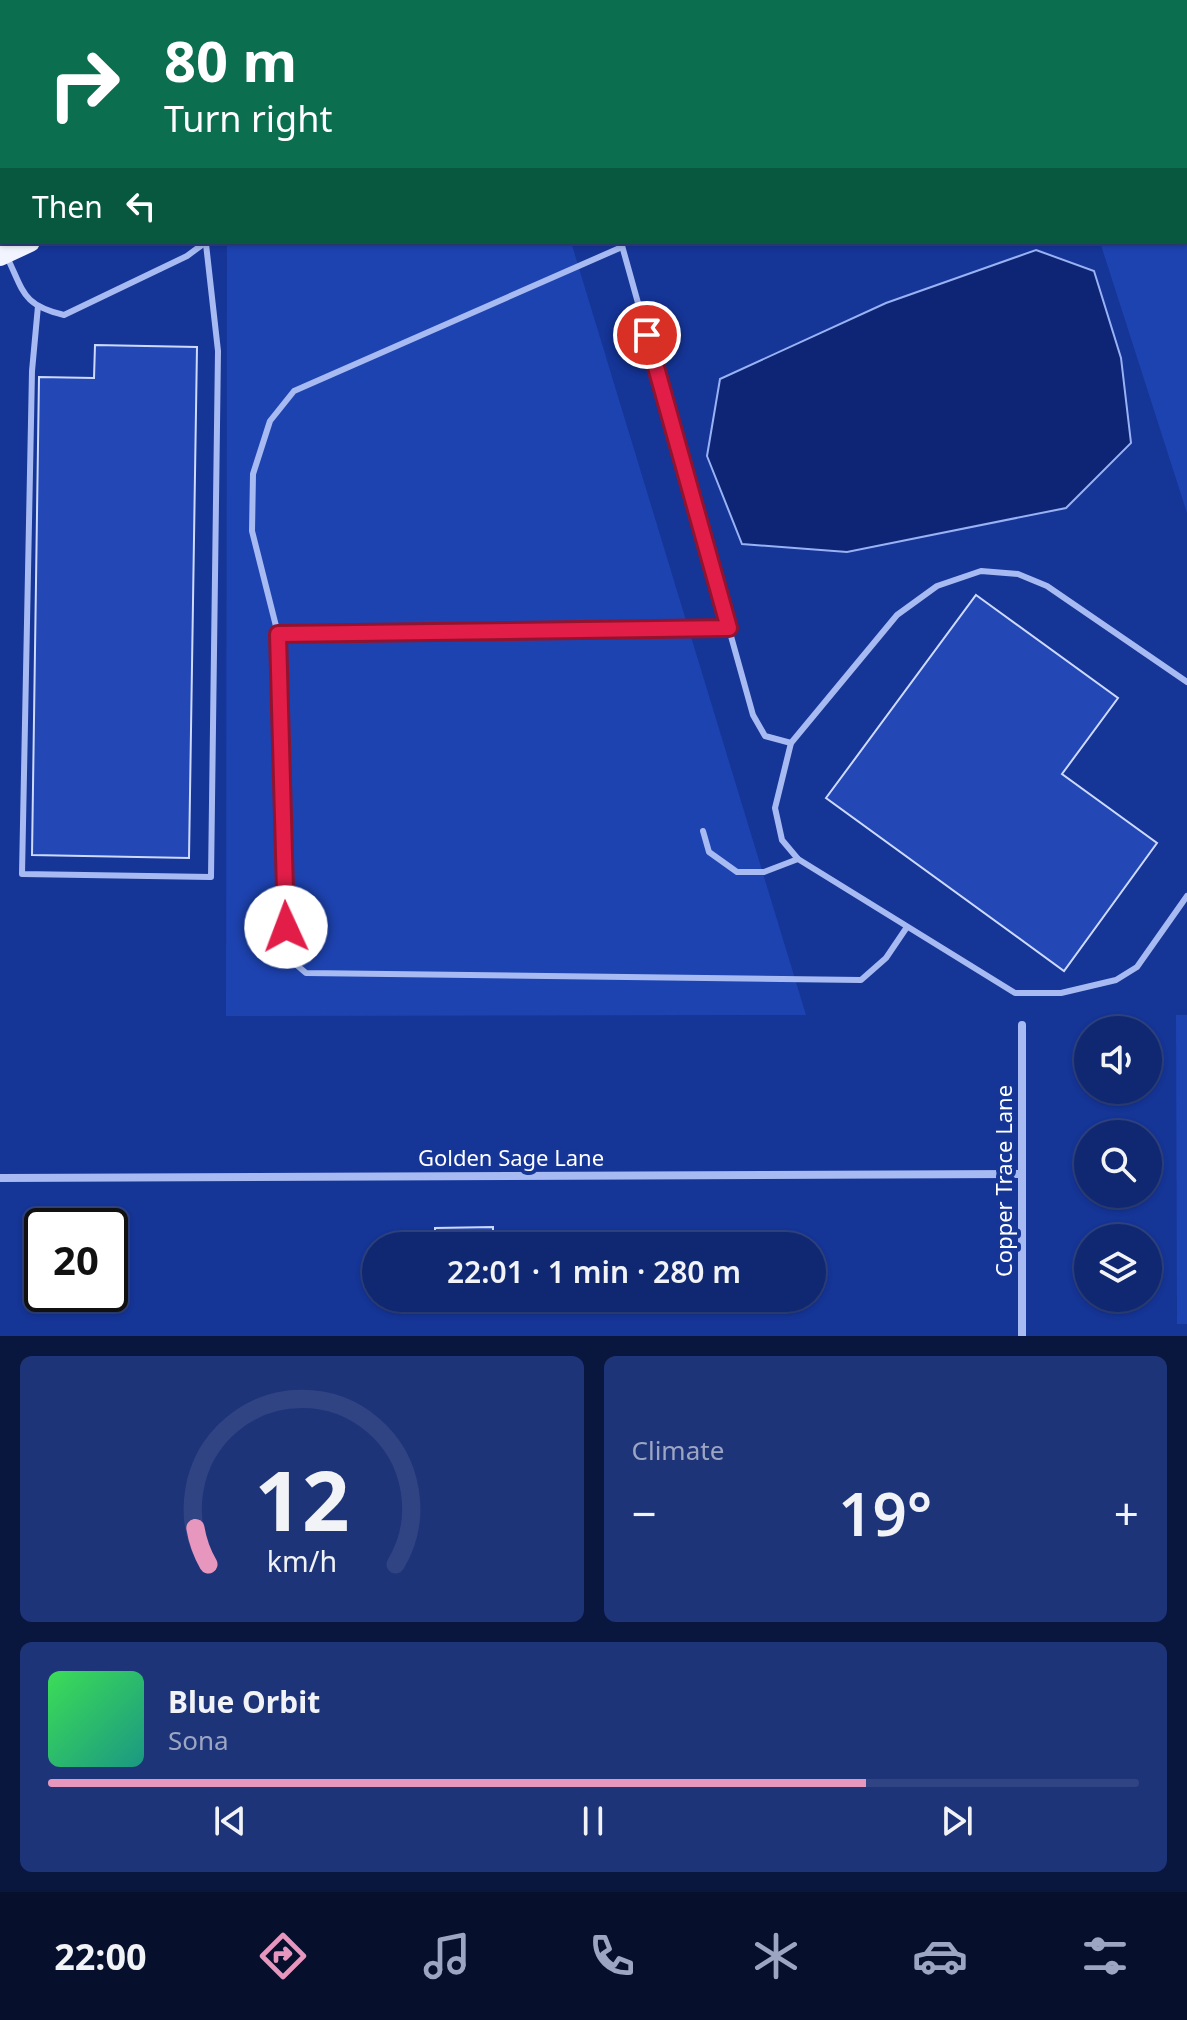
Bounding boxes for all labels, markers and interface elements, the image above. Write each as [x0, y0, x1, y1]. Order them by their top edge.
text: 80 m [164, 22, 297, 98]
icon: right [32, 32, 136, 136]
text: Turn right [164, 94, 332, 143]
icon: left [119, 184, 163, 228]
text: Then [32, 186, 103, 227]
pin [613, 301, 681, 369]
icon: arrive [625, 313, 669, 357]
position arrow [244, 885, 328, 969]
map controls [1074, 1016, 1162, 1312]
button: sound [1074, 1016, 1162, 1104]
street label: Copper Trace Lane [988, 1085, 1018, 1277]
button: search [1074, 1120, 1162, 1208]
street label: Golden Sage Lane [418, 1142, 604, 1172]
speed limit sign: 20 [24, 1208, 128, 1312]
button: layers [1074, 1224, 1162, 1312]
text: 22:01 · 1 min · 280 m [447, 1251, 741, 1292]
text: Climate [632, 1432, 724, 1468]
text: 12 [254, 1442, 349, 1555]
text: 19° [838, 1472, 932, 1554]
text: − [632, 1483, 657, 1543]
text: + [1114, 1483, 1139, 1543]
text: km/h [267, 1541, 337, 1580]
text: Blue Orbit [168, 1681, 320, 1722]
text: Sona [168, 1722, 229, 1758]
icon: previous [208, 1799, 252, 1843]
icon: pause [571, 1799, 615, 1843]
icon: next [935, 1799, 979, 1843]
icon: directions [255, 1928, 311, 1984]
icon: music [419, 1928, 475, 1984]
icon: phone [584, 1928, 640, 1984]
icon: climate [748, 1928, 804, 1984]
icon: car [912, 1928, 968, 1984]
icon: filters [1077, 1928, 1133, 1984]
text: 22:00 [54, 1932, 147, 1981]

